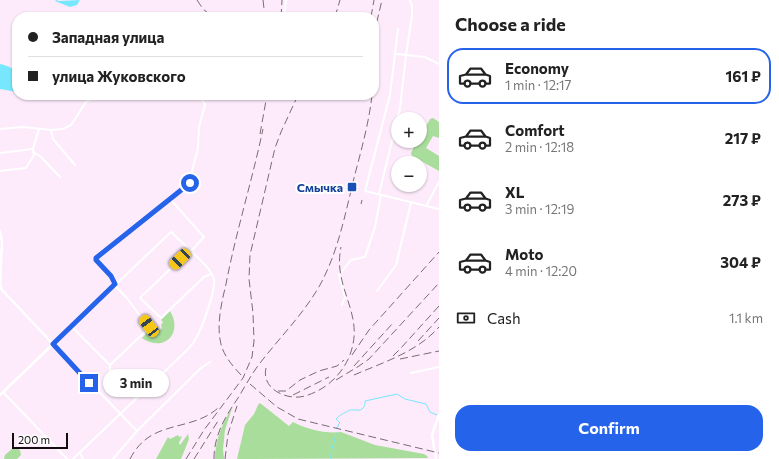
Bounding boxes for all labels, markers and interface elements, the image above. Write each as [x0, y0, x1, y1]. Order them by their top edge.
text: Choose a ride [455, 13, 566, 35]
text: Западная улица [52, 28, 164, 46]
icon: car [457, 58, 493, 94]
text: Economy [505, 59, 569, 77]
text: улица Жуковского [52, 67, 186, 85]
text: 161 ₽ [725, 67, 761, 85]
text: 1 min · 12:17 [505, 77, 571, 93]
map controls [391, 112, 427, 192]
button: + [391, 112, 427, 148]
icon: car [457, 120, 493, 156]
text: Comfort [505, 121, 565, 139]
text: 217 ₽ [725, 129, 761, 147]
text: 2 min · 12:18 [505, 139, 574, 155]
button: − [391, 156, 427, 192]
route start [181, 174, 199, 192]
place label: Смычка [297, 180, 343, 194]
marker: Смычка [346, 181, 358, 193]
icon: car [457, 182, 493, 218]
text: XL [505, 183, 524, 201]
text: 273 ₽ [723, 191, 761, 209]
text: 3 min · 12:19 [505, 201, 574, 217]
icon: car [457, 244, 493, 280]
text: Moto [505, 245, 544, 263]
car [167, 246, 193, 272]
text: 304 ₽ [720, 253, 761, 271]
text: 4 min · 12:20 [505, 263, 577, 279]
icon: cash [455, 307, 477, 329]
text: Cash [487, 309, 521, 327]
text: 1.1 km [729, 310, 763, 326]
car [137, 313, 161, 339]
callout: 3 min [103, 369, 169, 397]
route end [80, 374, 98, 392]
text: 3 min [120, 375, 152, 391]
button: Confirm [455, 405, 763, 451]
scale bar [12, 431, 68, 450]
text: 200 m [18, 433, 50, 446]

